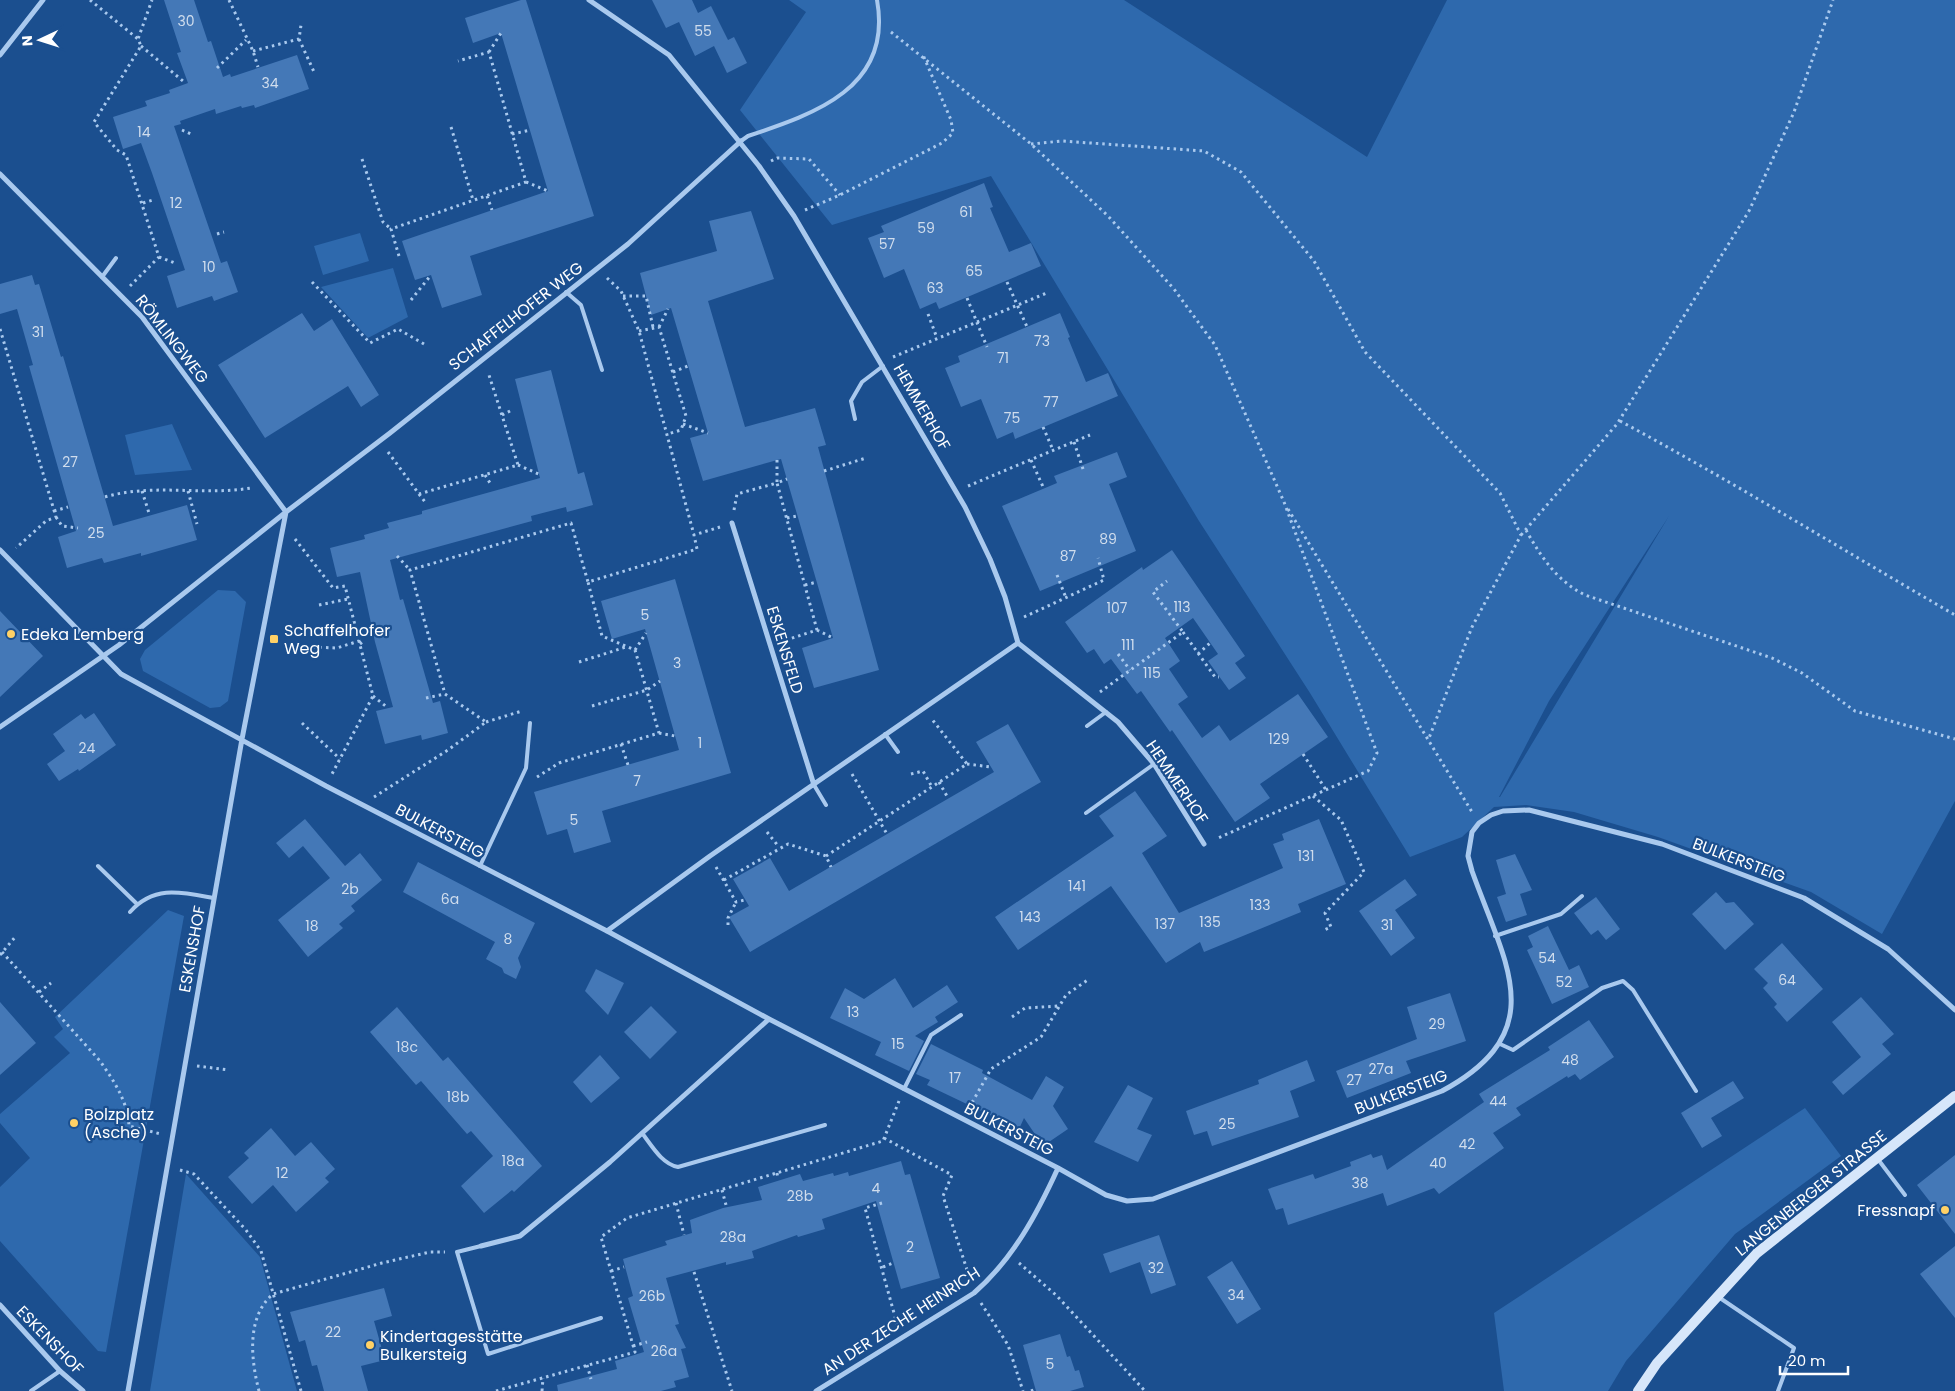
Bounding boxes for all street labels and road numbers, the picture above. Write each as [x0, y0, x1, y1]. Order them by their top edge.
street label: SCHAFFELHOFER WEG [444, 256, 588, 376]
street label: RÖMLINGWEG [130, 290, 214, 388]
street label: HEMMERHOF [888, 359, 956, 455]
street label: ESKENSFELD [761, 603, 809, 697]
street label: HEMMERHOF [1140, 736, 1214, 828]
street label: BULKERSTEIG [391, 798, 489, 864]
street label: BULKERSTEIG [1689, 832, 1789, 888]
street label: ESKENSHOF [173, 904, 211, 994]
street label: BULKERSTEIG [1351, 1064, 1451, 1120]
street label: BULKERSTEIG [960, 1097, 1058, 1161]
street label: LANGENBERGER STRASSE [1730, 1125, 1892, 1261]
street label: AN DER ZECHE HEINRICH [818, 1261, 984, 1381]
street label: ESKENSHOF [11, 1300, 89, 1380]

